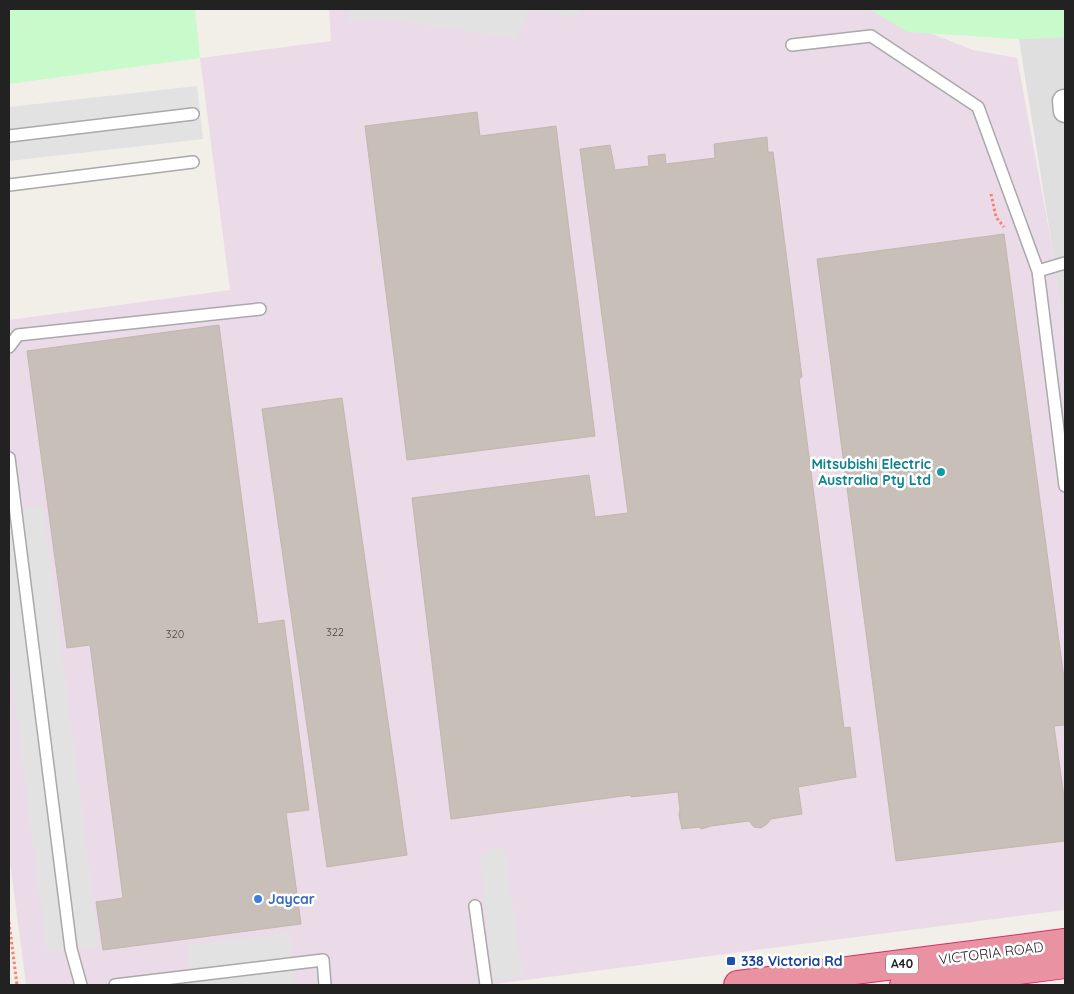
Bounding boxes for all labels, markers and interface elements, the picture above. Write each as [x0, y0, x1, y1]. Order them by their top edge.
place label: Mitsubishi Electric Australia Pty Ltd [811, 455, 931, 489]
marker: Mitsubishi Electric Australia Pty Ltd [935, 466, 947, 478]
house number: 322 [326, 625, 344, 639]
house number: 320 [166, 627, 184, 641]
place label: Jaycar [268, 890, 315, 908]
marker: Jaycar [252, 893, 264, 905]
street label: VICTORIA ROAD [937, 938, 1045, 968]
place label: 338 Victoria Rd [741, 952, 843, 970]
road number: A40 [886, 954, 918, 974]
marker: 338 Victoria Rd [725, 955, 737, 967]

